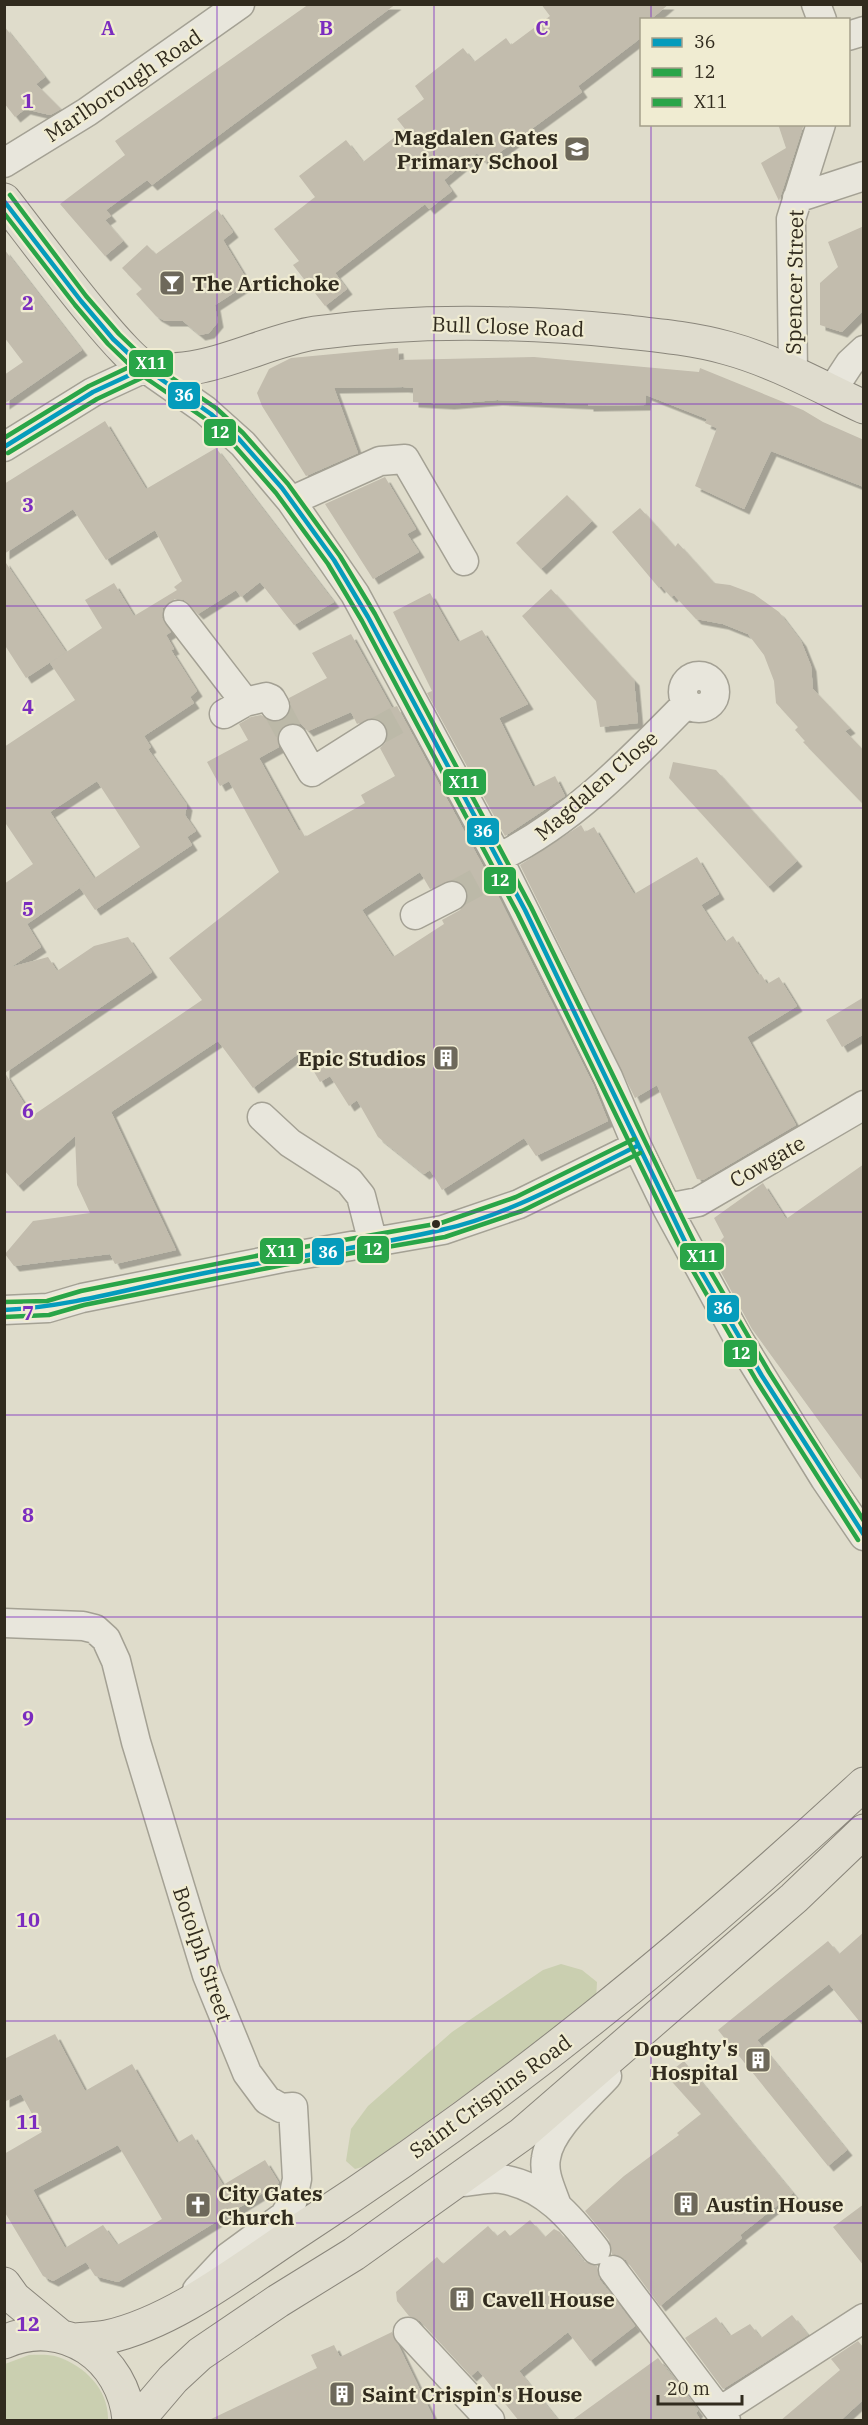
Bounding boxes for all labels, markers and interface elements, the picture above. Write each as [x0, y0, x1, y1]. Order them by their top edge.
text: A [101, 14, 115, 41]
text: B [319, 14, 333, 41]
text: C [535, 14, 549, 41]
legend [640, 18, 850, 126]
street label: Marlborough Road [39, 22, 207, 148]
text: 36 [694, 30, 716, 53]
text: 12 [694, 60, 716, 83]
text: 1 [22, 87, 34, 114]
text: X11 [694, 90, 728, 113]
place label: Magdalen Gates Primary School [394, 123, 558, 175]
school or university icon: Magdalen Gates Primary School [562, 134, 592, 164]
street label: Spencer Street [779, 209, 809, 355]
bar icon: The Artichoke [157, 268, 187, 298]
place label: The Artichoke [192, 269, 340, 297]
text: 2 [22, 289, 34, 316]
street label: Bull Close Road [431, 309, 585, 343]
line badge: X11 [128, 349, 174, 378]
text: X11 [136, 353, 166, 373]
line badge: 36 [167, 381, 201, 410]
text: 36 [174, 385, 194, 405]
line badge: 12 [203, 418, 237, 447]
text: 12 [210, 422, 230, 442]
text: 3 [22, 491, 34, 518]
text: 4 [22, 693, 34, 720]
street label: Magdalen Close [529, 724, 663, 846]
line badge: X11 [442, 768, 487, 796]
text: X11 [449, 772, 479, 792]
line badge: 36 [466, 817, 500, 846]
text: 36 [473, 821, 493, 841]
line badge: 12 [483, 866, 517, 895]
text: 12 [490, 870, 510, 890]
text: 5 [22, 895, 34, 922]
building icon: Epic Studios [431, 1043, 461, 1073]
place label: Epic Studios [298, 1044, 426, 1072]
text: 6 [22, 1097, 34, 1124]
street label: Cowgate [724, 1128, 810, 1194]
unlabelled marker [430, 1218, 442, 1230]
line badge: 12 [356, 1235, 390, 1264]
line badge: X11 [259, 1237, 304, 1265]
line badge: 36 [311, 1237, 345, 1266]
text: 12 [363, 1239, 383, 1259]
text: X11 [266, 1241, 296, 1261]
text: 36 [318, 1242, 338, 1262]
line badge: X11 [679, 1242, 725, 1271]
text: X11 [687, 1246, 717, 1266]
line badge: 36 [706, 1294, 740, 1323]
text: 36 [713, 1298, 733, 1318]
text: 7 [22, 1299, 34, 1326]
line badge: 12 [723, 1339, 758, 1368]
text: 12 [731, 1343, 751, 1363]
text: 8 [22, 1501, 34, 1528]
text: 9 [22, 1704, 34, 1731]
street label: Botolph Street [167, 1883, 239, 2025]
text: 10 [16, 1906, 40, 1933]
street label: Saint Crispins Road [403, 2028, 577, 2164]
place label: Doughty's Hospital [634, 2034, 738, 2086]
building icon: Doughty's Hospital [743, 2045, 773, 2075]
text: 11 [16, 2108, 40, 2135]
place label: City Gates Church [218, 2179, 323, 2231]
building icon: Austin House [671, 2189, 701, 2219]
church icon: City Gates Church [183, 2190, 213, 2220]
place label: Austin House [706, 2190, 844, 2218]
building icon: Cavell House [447, 2284, 477, 2314]
place label: Cavell House [482, 2285, 615, 2313]
text: 12 [16, 2310, 40, 2337]
scale bar [658, 2368, 742, 2406]
text: 20 m [667, 2377, 710, 2400]
building icon: Saint Crispin's House [327, 2379, 357, 2409]
place label: Saint Crispin's House [362, 2380, 583, 2408]

